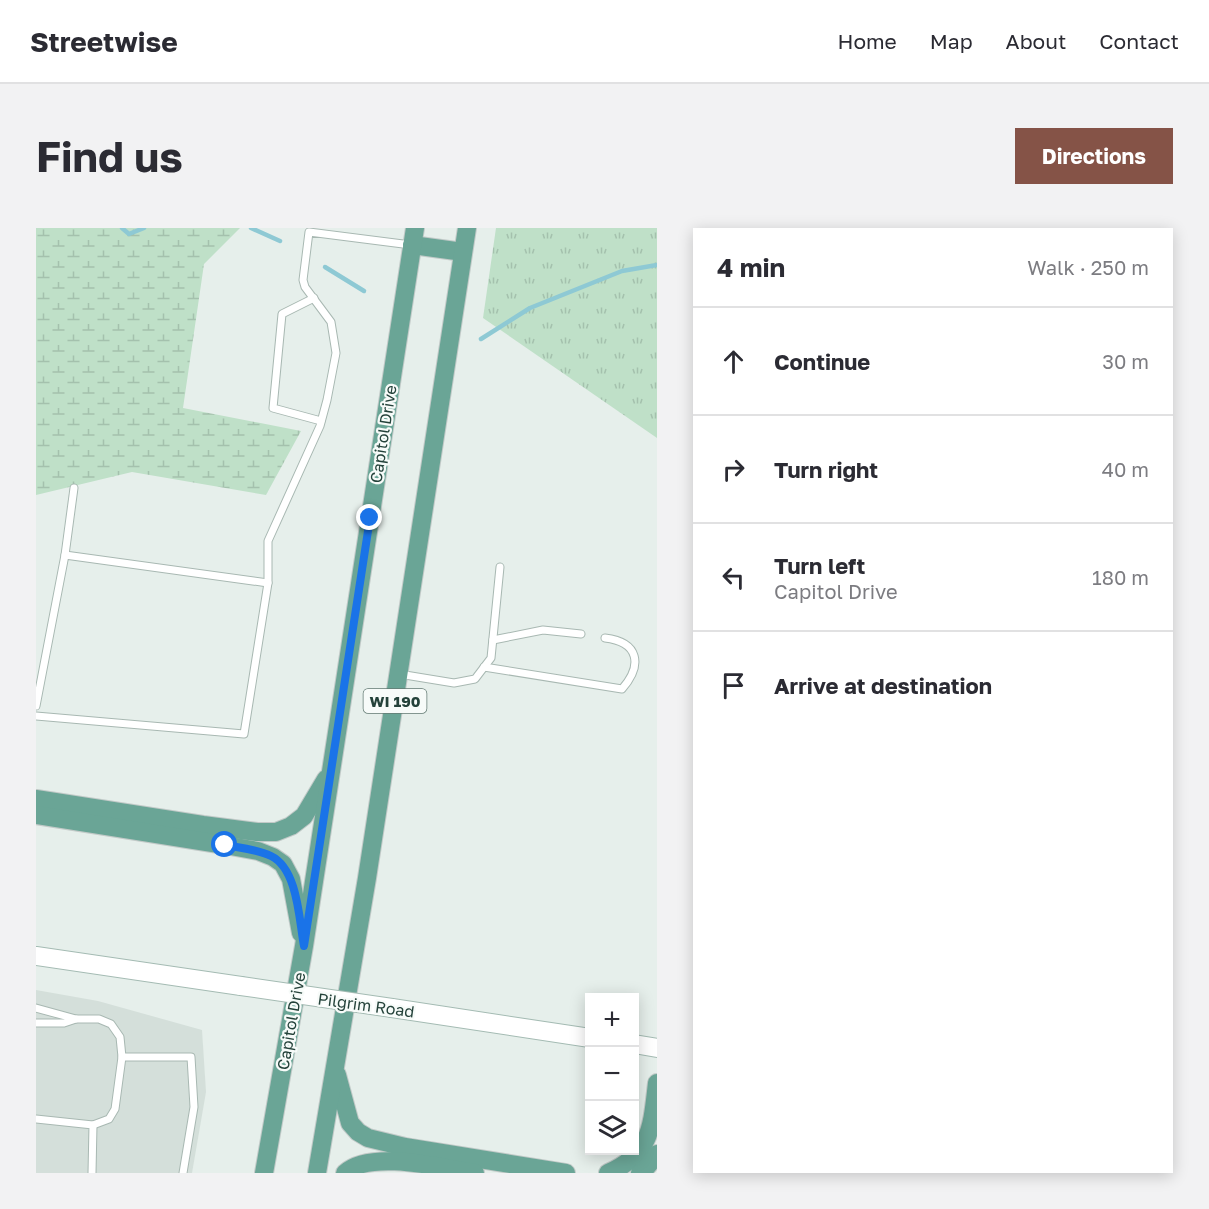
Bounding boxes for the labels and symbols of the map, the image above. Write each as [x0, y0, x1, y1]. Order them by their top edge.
street label: Capitol Drive [365, 384, 401, 484]
route end [356, 504, 382, 530]
road number: WI 190 [364, 689, 427, 713]
route start [211, 831, 237, 857]
street label: Capitol Drive [273, 971, 309, 1071]
street label: Pilgrim Road [316, 988, 416, 1022]

